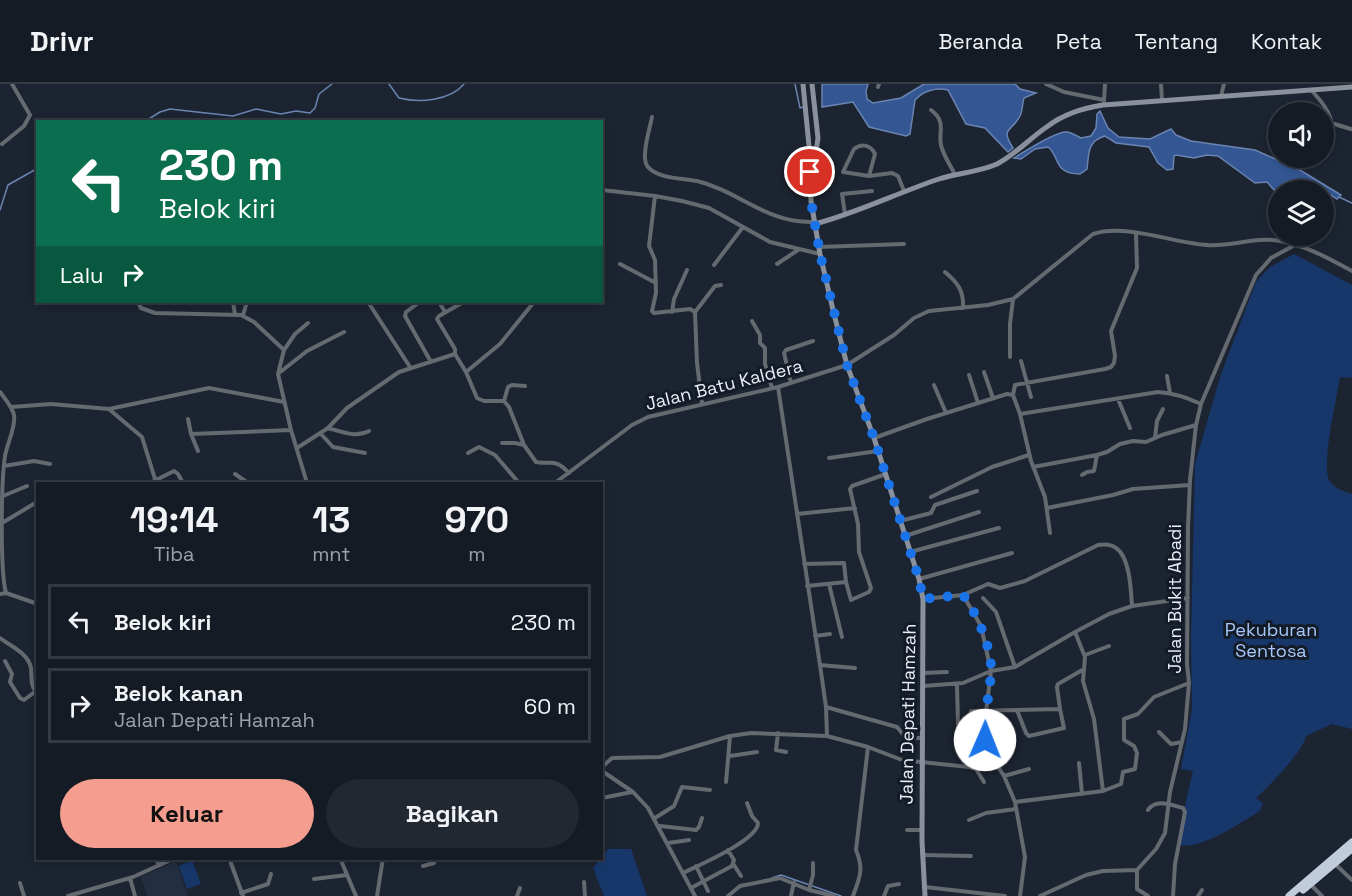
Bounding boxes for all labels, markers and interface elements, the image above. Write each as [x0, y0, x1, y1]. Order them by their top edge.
text: Drivr [30, 23, 94, 59]
text: Beranda [938, 28, 1023, 55]
text: Peta [1056, 28, 1102, 55]
text: Tentang [1135, 28, 1218, 55]
text: Kontak [1251, 28, 1322, 55]
map controls [1268, 102, 1334, 246]
button: sound [1268, 102, 1334, 168]
text: 230 m [159, 139, 283, 192]
icon: left [60, 144, 138, 222]
pin [784, 146, 835, 197]
icon: arrive [793, 155, 826, 188]
button: layers [1268, 180, 1334, 246]
text: Belok kiri [159, 191, 276, 226]
icon: right [116, 258, 149, 291]
text: Lalu [60, 261, 104, 289]
street label: Jalan Batu Kaldera [643, 354, 805, 415]
text: 19:14 [130, 497, 218, 543]
text: 13 [312, 497, 350, 543]
text: 970 [444, 497, 509, 543]
street label: Jalan Bukit Abadi [1163, 524, 1186, 674]
text: Tiba [154, 541, 195, 567]
text: mnt [312, 541, 351, 567]
text: m [468, 541, 485, 567]
icon: left [63, 605, 96, 638]
text: Belok kiri [114, 608, 211, 636]
text: 230 m [511, 608, 576, 636]
park label: Pekuburan Sentosa [1225, 618, 1317, 662]
street label: Jalan Depati Hamzah [894, 623, 921, 804]
text: Belok kanan [114, 679, 243, 707]
icon: right [63, 689, 96, 722]
text: 60 m [524, 692, 576, 720]
text: Jalan Depati Hamzah [114, 707, 315, 733]
position arrow [953, 708, 1017, 772]
button: Keluar [60, 779, 314, 848]
button: Bagikan [326, 779, 579, 848]

